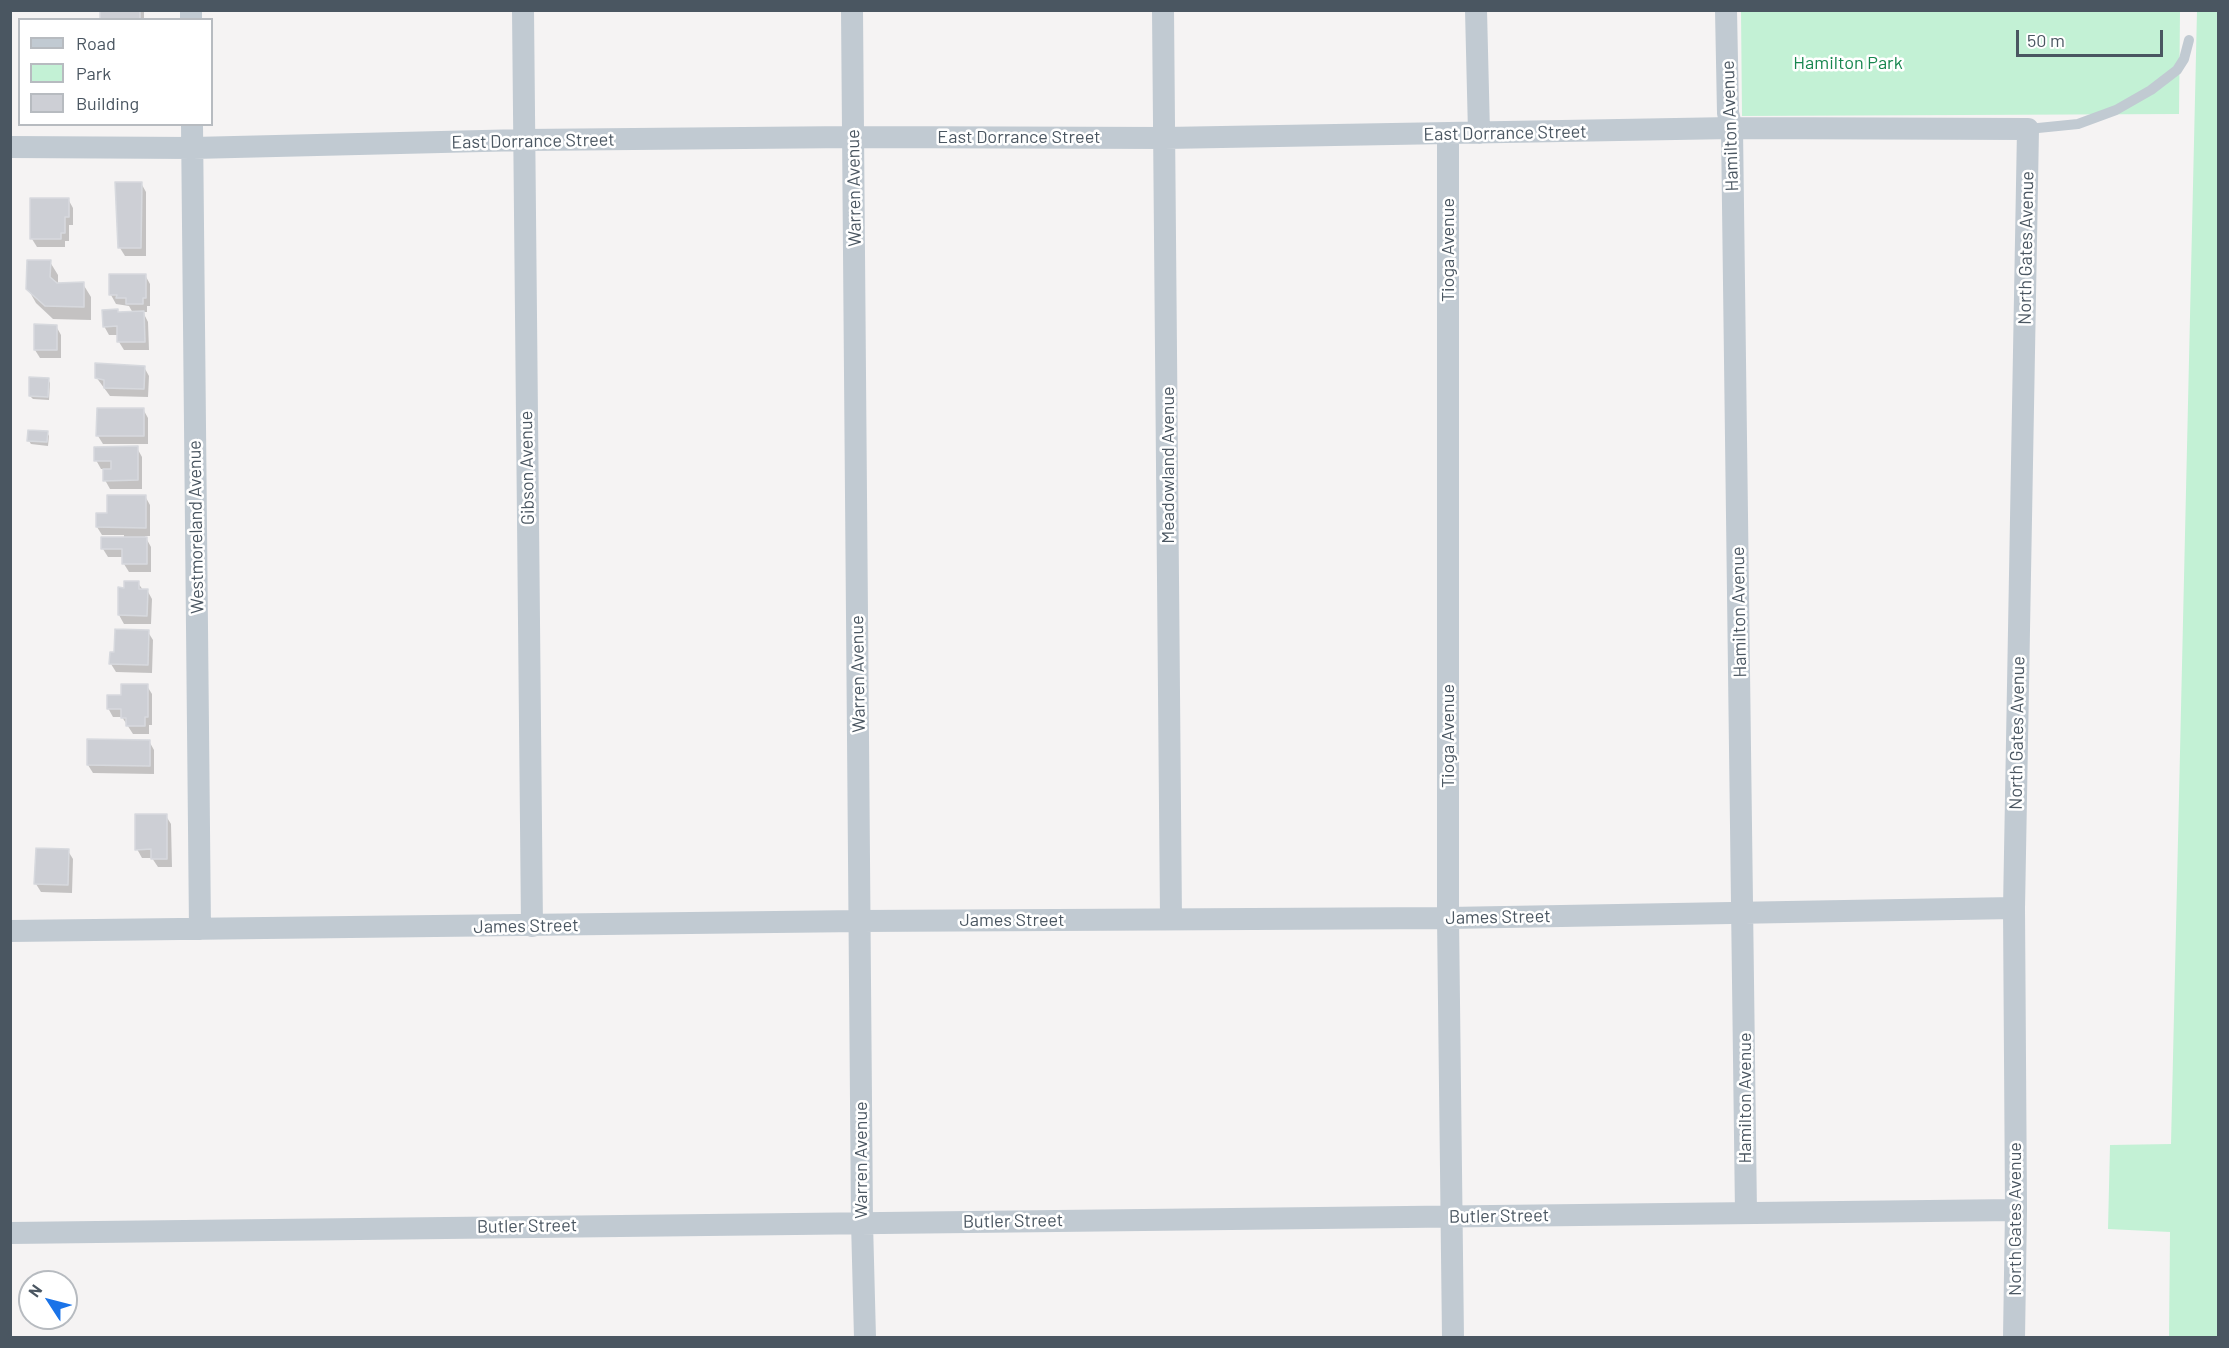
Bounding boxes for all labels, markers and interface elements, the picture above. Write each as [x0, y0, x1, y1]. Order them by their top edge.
legend [18, 18, 213, 126]
scale bar [2019, 18, 2166, 56]
text: 50 m [2027, 29, 2065, 51]
text: Road [76, 32, 116, 54]
park label: Hamilton Park [1793, 52, 1903, 74]
street label: Hamilton Avenue [1717, 60, 1743, 192]
text: Park [76, 62, 111, 84]
text: Building [76, 92, 139, 114]
street label: East Dorrance Street [1423, 121, 1587, 145]
street label: East Dorrance Street [937, 126, 1101, 148]
street label: East Dorrance Street [451, 129, 615, 153]
street label: Warren Avenue [842, 129, 866, 247]
street label: North Gates Avenue [2014, 171, 2038, 325]
street label: Tioga Avenue [1437, 198, 1459, 302]
street label: Meadowland Avenue [1157, 386, 1179, 544]
street label: Gibson Avenue [515, 411, 539, 525]
street label: Westmoreland Avenue [184, 440, 208, 614]
street label: Hamilton Avenue [1727, 546, 1751, 678]
street label: Warren Avenue [846, 615, 870, 733]
street label: North Gates Avenue [2005, 656, 2029, 810]
street label: Tioga Avenue [1437, 684, 1459, 788]
street label: James Street [1445, 905, 1551, 929]
street label: James Street [959, 909, 1065, 931]
street label: James Street [473, 914, 579, 938]
street label: Hamilton Avenue [1734, 1032, 1756, 1164]
street label: Warren Avenue [850, 1101, 872, 1219]
street label: North Gates Avenue [2004, 1142, 2026, 1296]
street label: Butler Street [1449, 1204, 1549, 1228]
street label: Butler Street [963, 1209, 1063, 1233]
street label: Butler Street [477, 1214, 577, 1238]
north arrow [18, 1270, 78, 1330]
text: N [24, 1280, 45, 1300]

